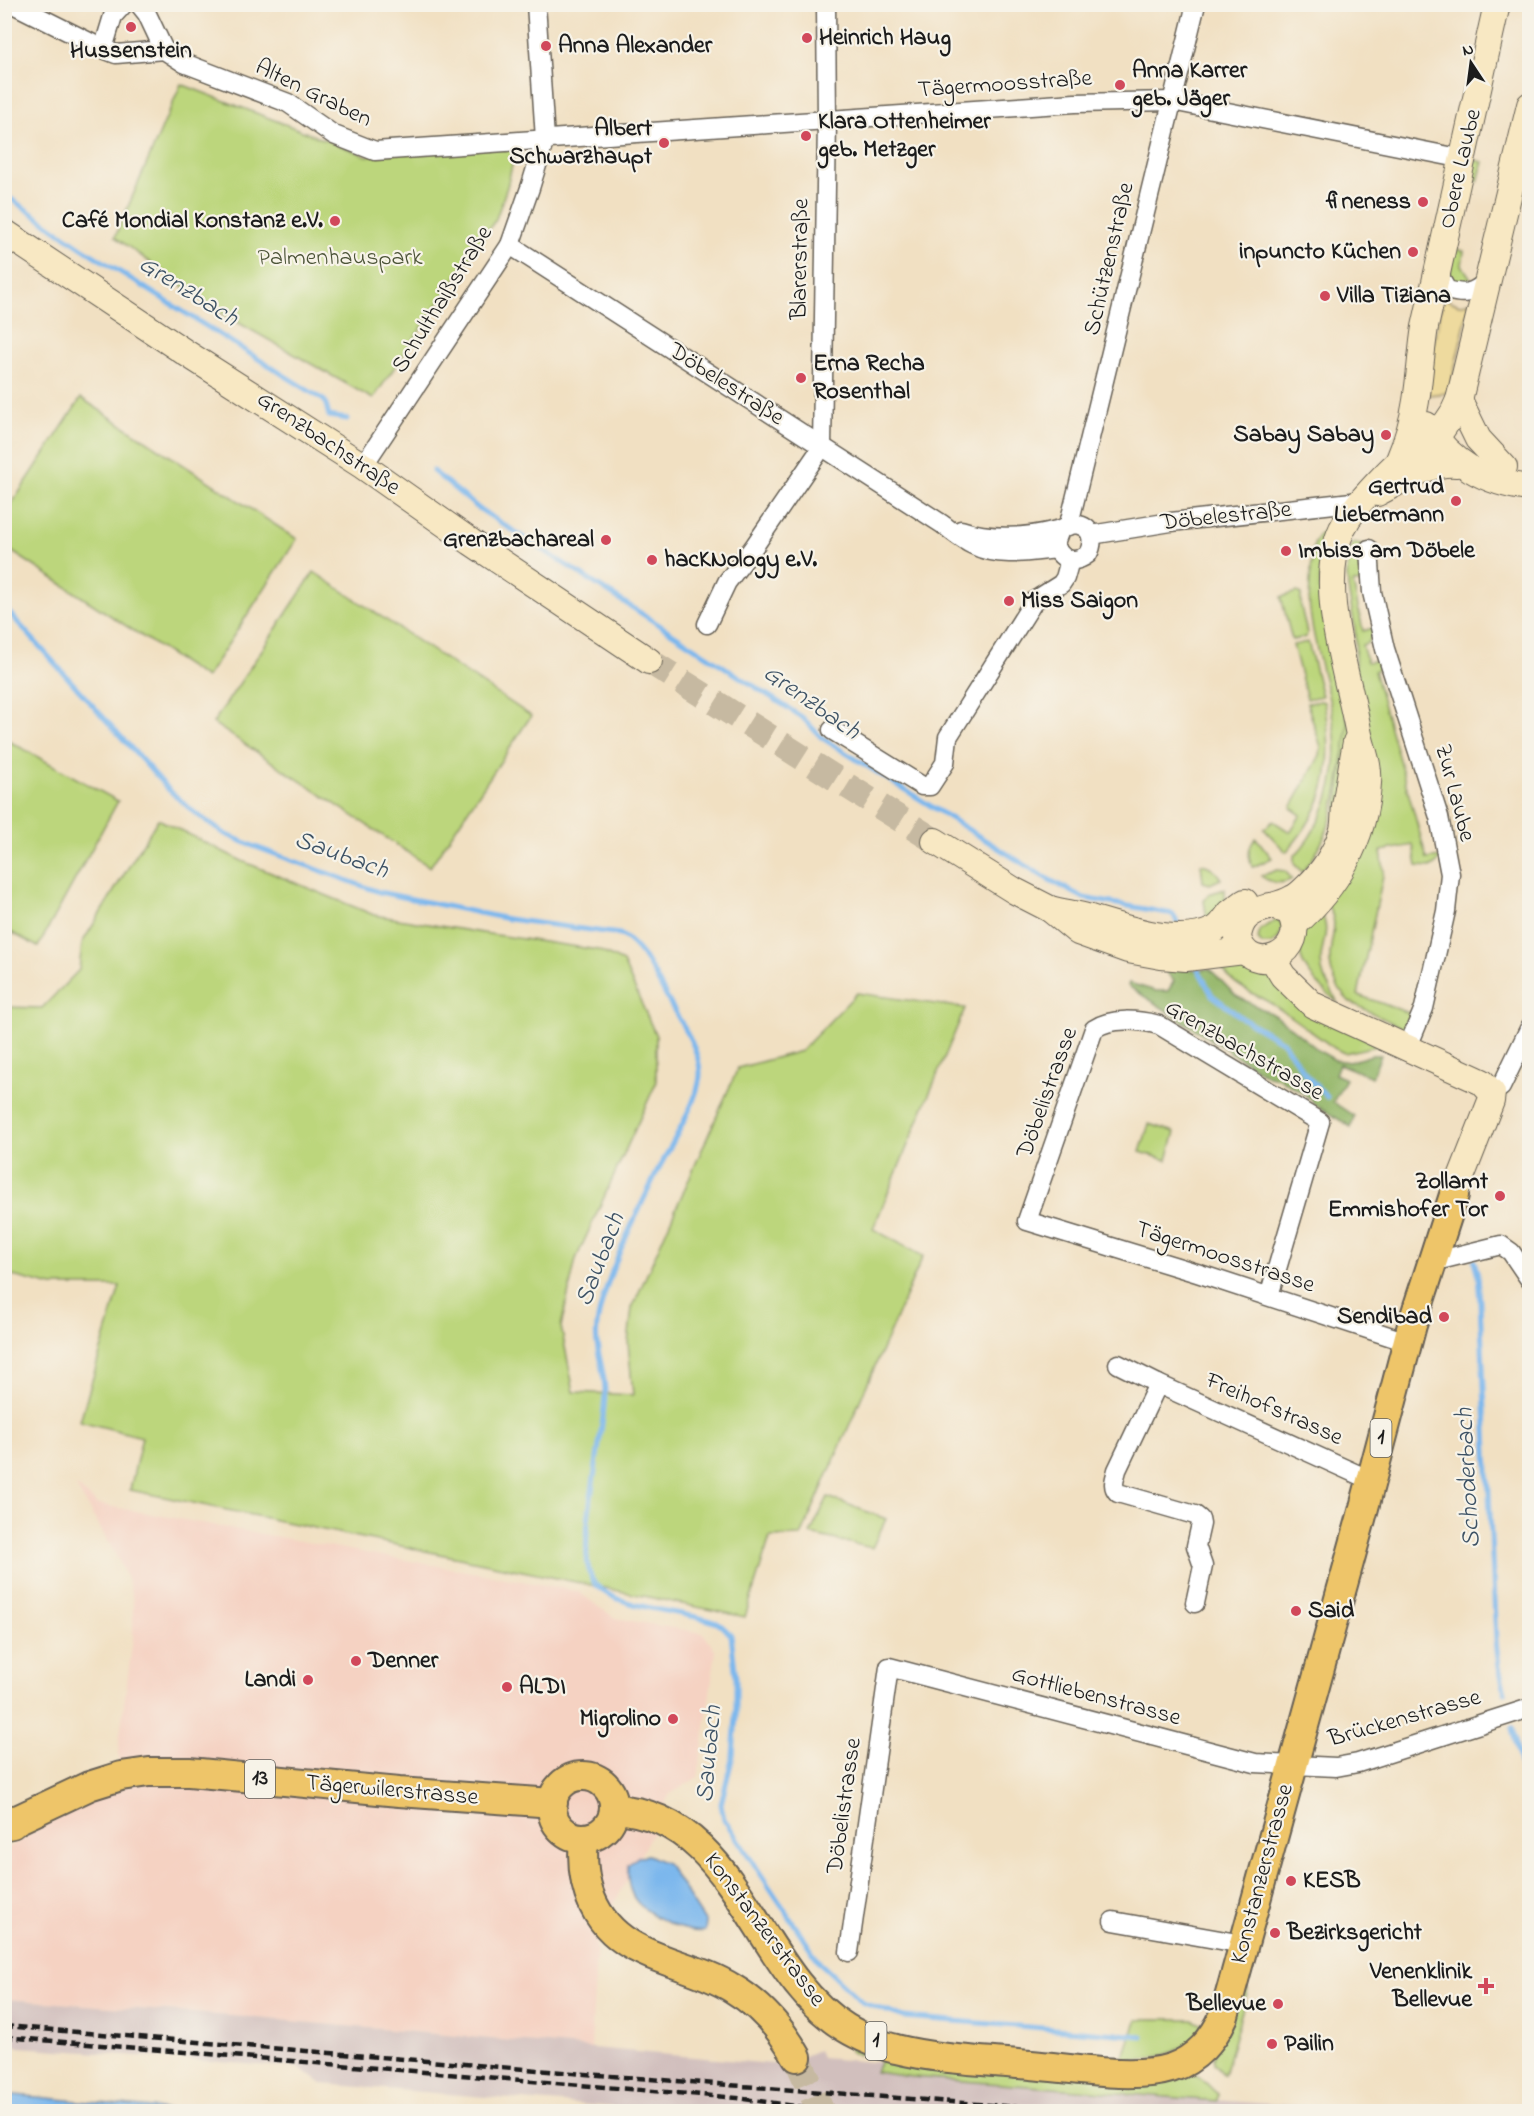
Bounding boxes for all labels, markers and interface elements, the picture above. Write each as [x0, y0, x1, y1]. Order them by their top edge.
marker: Hussenstein [124, 20, 138, 34]
place label: Heinrich Haug [819, 21, 951, 57]
place label: Anna Alexander [558, 29, 713, 64]
marker: Heinrich Haug [800, 31, 814, 45]
north arrow [1441, 33, 1501, 93]
place label: Hussenstein [70, 34, 192, 69]
text: N [1460, 37, 1476, 63]
marker: Anna Alexander [539, 39, 553, 53]
street label: Alten Graben [249, 51, 377, 137]
place label: Anna Karrer geb. Jäger [1131, 54, 1248, 118]
street label: Tägermoosstraße [917, 61, 1094, 109]
marker: Anna Karrer geb. Jäger [1113, 78, 1127, 92]
place label: Klara Ottenheimer geb. Metzger [817, 105, 991, 169]
street label: Obere Laube [1430, 105, 1492, 233]
place label: Albert Schwarzhaupt [509, 112, 653, 175]
marker: Klara Ottenheimer geb. Metzger [799, 129, 813, 143]
marker: Albert Schwarzhaupt [657, 136, 671, 150]
street label: Schützenstraße [1075, 179, 1145, 339]
place label: fineness [1325, 185, 1411, 220]
marker: fineness [1416, 195, 1430, 209]
street label: Blarerstraße [782, 198, 820, 321]
place label: Café Mondial Konstanz e.V. [62, 204, 323, 239]
marker: Café Mondial Konstanz e.V. [328, 214, 342, 228]
street label: Schulthaißstraße [384, 219, 503, 381]
place label: inpuncto Küchen [1239, 235, 1401, 270]
park label: Palmenhauspark [258, 241, 423, 276]
marker: inpuncto Küchen [1406, 245, 1420, 259]
water label: Grenzbach [131, 246, 246, 338]
place label: Villa Tiziana [1336, 279, 1451, 314]
marker: Villa Tiziana [1318, 289, 1332, 303]
street label: Döbelestraße [660, 334, 791, 436]
place label: Erna Recha Rosenthal [813, 347, 925, 410]
marker: Erna Recha Rosenthal [794, 371, 808, 385]
street label: Grenzbachstraße [249, 383, 407, 505]
place label: Sabay Sabay [1233, 418, 1374, 454]
marker: Sabay Sabay [1379, 428, 1393, 442]
place label: Gertrud Liebermann [1334, 470, 1445, 533]
street label: Döbelestraße [1158, 493, 1293, 541]
marker: Gertrud Liebermann [1449, 494, 1463, 508]
place label: Grenzbachareal [443, 523, 594, 558]
marker: Grenzbachareal [599, 533, 613, 547]
place label: Imbiss am Döbele [1298, 534, 1476, 569]
place label: hacKNology e.V. [664, 543, 817, 579]
marker: Imbiss am Döbele [1279, 544, 1293, 558]
marker: hacKNology e.V. [645, 553, 659, 567]
place label: Miss Saigon [1021, 584, 1138, 620]
marker: Miss Saigon [1002, 594, 1016, 608]
water label: Grenzbach [754, 655, 868, 751]
street label: Zur Laube [1424, 740, 1484, 846]
water label: Saubach [289, 822, 394, 891]
street label: Grenzbachstrasse [1158, 991, 1330, 1111]
street label: Döbelistrasse [1008, 1022, 1088, 1164]
place label: Zollamt Emmishofer Tor [1328, 1165, 1489, 1228]
marker: Zollamt Emmishofer Tor [1493, 1189, 1507, 1203]
water label: Saubach [566, 1207, 636, 1312]
street label: Tägermoosstrasse [1131, 1213, 1319, 1304]
place label: Sendibad [1337, 1300, 1433, 1335]
marker: Sendibad [1437, 1310, 1451, 1324]
street label: Freihofstrasse [1199, 1364, 1348, 1456]
water label: Schoderbach [1446, 1406, 1492, 1549]
road number: 1 [1370, 1419, 1392, 1457]
place label: Said [1308, 1594, 1355, 1629]
marker: Said [1289, 1604, 1303, 1618]
place label: Denner [367, 1644, 439, 1679]
marker: Denner [349, 1654, 363, 1668]
street label: Gottliebenstrasse [1007, 1658, 1185, 1736]
place label: Landi [245, 1663, 296, 1698]
place label: ALDI [519, 1670, 566, 1705]
marker: Landi [301, 1673, 315, 1687]
marker: ALDI [500, 1680, 514, 1694]
street label: Brückenstrasse [1324, 1680, 1485, 1758]
place label: Migrolino [579, 1702, 661, 1738]
water label: Saubach [687, 1703, 733, 1804]
marker: Migrolino [666, 1712, 680, 1726]
street label: Döbelistrasse [818, 1735, 872, 1877]
road number: 13 [245, 1760, 275, 1798]
street label: Tägerwilerstrasse [304, 1766, 480, 1816]
street label: Konstanzerstrasse [1222, 1780, 1304, 1968]
street label: Konstanzerstrasse [694, 1846, 834, 2015]
place label: KESB [1303, 1864, 1361, 1899]
marker: KESB [1284, 1874, 1298, 1888]
place label: Bezirksgericht [1286, 1916, 1423, 1952]
marker: Bezirksgericht [1268, 1926, 1282, 1940]
place label: Venenklinik Bellevue [1369, 1955, 1473, 2018]
marker: Venenklinik Bellevue [1477, 1977, 1495, 1995]
place label: Bellevue [1186, 1987, 1267, 2022]
marker: Bellevue [1271, 1997, 1285, 2011]
road number: 1 [866, 2022, 886, 2060]
place label: Pailin [1284, 2027, 1334, 2062]
marker: Pailin [1265, 2037, 1279, 2051]

